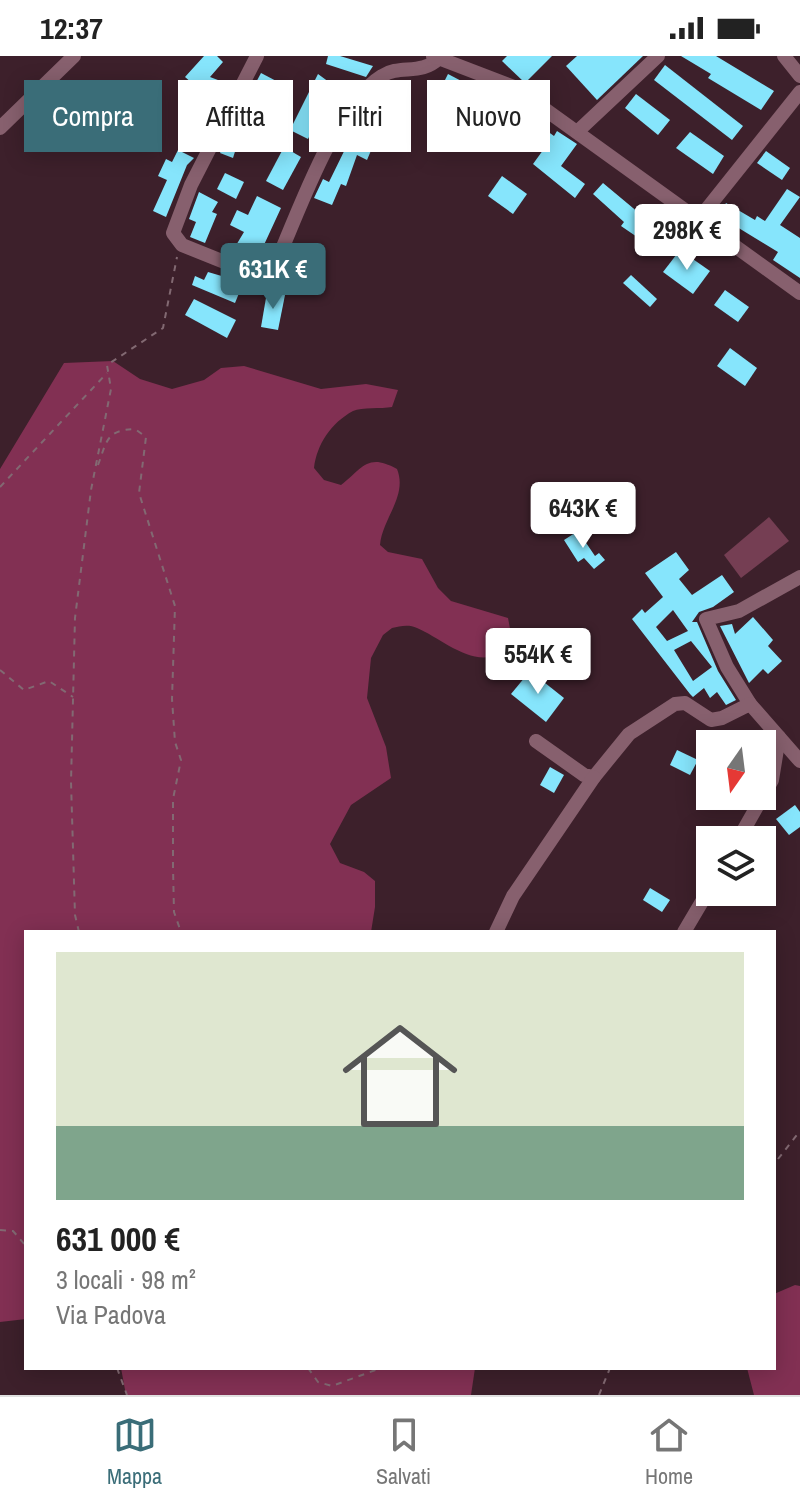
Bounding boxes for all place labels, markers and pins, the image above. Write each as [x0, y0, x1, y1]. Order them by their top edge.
pin: 298K € [622, 204, 752, 272]
pin: 631K € [208, 243, 338, 311]
pin: 643K € [518, 482, 648, 550]
pin: 554K € [473, 628, 603, 696]

